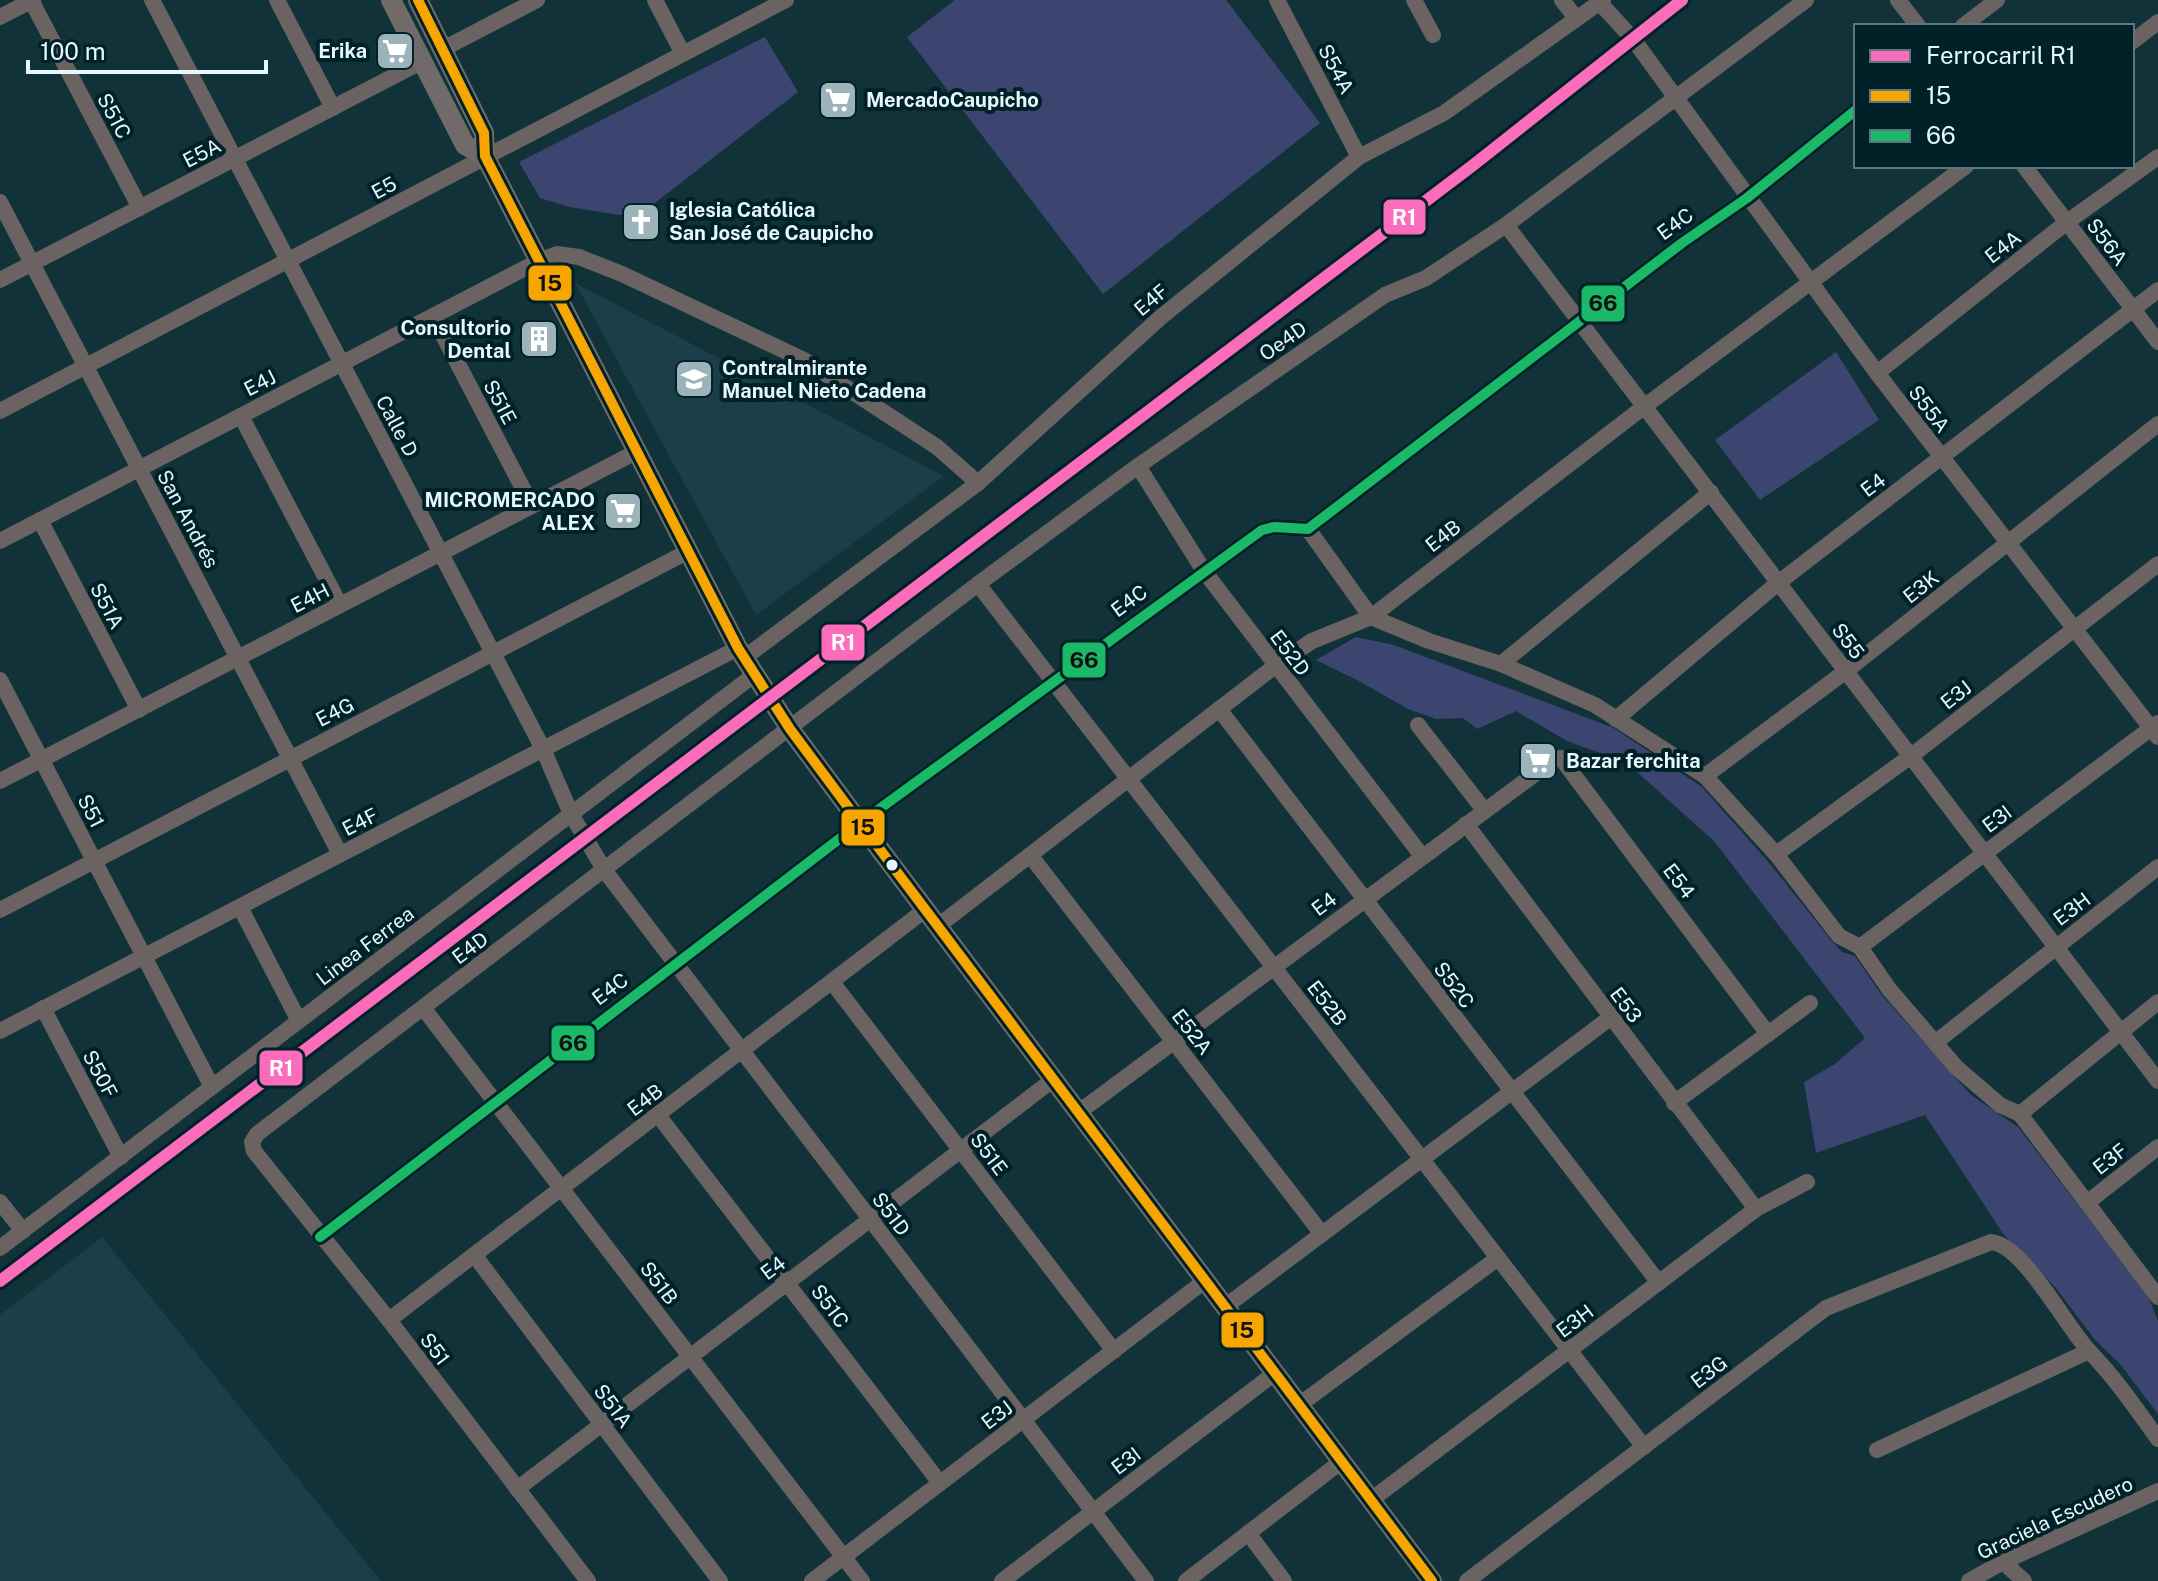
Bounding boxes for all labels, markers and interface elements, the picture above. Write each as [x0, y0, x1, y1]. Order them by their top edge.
scale bar [28, 24, 266, 74]
legend [1854, 24, 2134, 168]
supermarket icon: Erika [374, 30, 416, 72]
text: 100 m [40, 37, 106, 65]
place label: Erika [318, 39, 367, 63]
street label: S54A [1313, 40, 1359, 98]
text: Ferrocarril R1 [1926, 41, 2076, 69]
supermarket icon: MercadoCaupicho [817, 79, 859, 121]
text: 15 [1926, 81, 1951, 109]
place label: MercadoCaupicho [866, 88, 1039, 112]
street label: S51C [92, 89, 136, 143]
text: 66 [1926, 121, 1956, 149]
street label: E5A [179, 133, 225, 173]
street label: E5 [367, 171, 401, 205]
place label: Iglesia Católica San José de Caupicho [669, 198, 874, 245]
line badge: R1 [1382, 198, 1427, 236]
church icon: Iglesia Católica San José de Caupicho [620, 201, 662, 243]
street label: E4C [1652, 203, 1698, 245]
text: R1 [1392, 204, 1416, 230]
street label: S56A [2082, 214, 2132, 270]
street label: E4A [1980, 225, 2026, 269]
line badge: 15 [527, 264, 573, 302]
text: 15 [538, 270, 562, 296]
street label: E4F [1129, 279, 1173, 321]
line badge: 66 [1580, 284, 1626, 323]
text: 66 [1589, 290, 1618, 316]
place label: Consultorio Dental [400, 316, 511, 363]
street label: Oe4D [1255, 316, 1311, 366]
building icon: Consultorio Dental [518, 318, 560, 360]
place label: Contralmirante Manuel Nieto Cadena [722, 356, 926, 403]
school or university icon: Contralmirante Manuel Nieto Cadena [673, 358, 715, 400]
street label: E4J [240, 365, 280, 401]
street label: S51E [478, 376, 522, 428]
street label: S55A [1903, 381, 1955, 437]
street label: Calle D [371, 391, 423, 461]
street label: San Andrés [152, 466, 224, 572]
street label: E4 [1856, 468, 1890, 502]
place label: MICROMERCADO ALEX [425, 488, 595, 535]
supermarket icon: MICROMERCADO ALEX [602, 490, 644, 532]
street label: E4B [1420, 515, 1466, 557]
street label: E3K [1898, 566, 1944, 608]
street label: E4H [287, 578, 333, 618]
street label: S51A [85, 579, 129, 633]
street label: E4C [1106, 580, 1152, 622]
street label: S55 [1827, 618, 1869, 664]
line badge: R1 [820, 623, 866, 662]
street label: E52D [1265, 625, 1315, 681]
text: R1 [831, 629, 855, 655]
line badge: 66 [1061, 641, 1107, 679]
text: 66 [1070, 647, 1099, 673]
street label: E3J [1936, 675, 1976, 715]
street label: E4G [312, 692, 358, 732]
supermarket icon: Bazar ferchita [1517, 740, 1559, 782]
place label: Bazar ferchita [1566, 749, 1700, 773]
street label: S51 [73, 790, 109, 832]
street label: E3I [1978, 800, 2016, 838]
street label: E4F [338, 803, 382, 841]
line badge: 15 [840, 808, 886, 847]
text: 15 [851, 814, 875, 840]
unlabelled marker [884, 857, 900, 873]
street label: E54 [1658, 859, 1700, 903]
street label: E4 [1307, 887, 1341, 921]
street label: E3H [2049, 887, 2095, 931]
street label: Linea Ferrea [311, 902, 419, 990]
street label: E4D [447, 927, 493, 969]
street label: S52C [1429, 957, 1479, 1013]
street label: E4C [587, 968, 633, 1010]
street label: E52B [1302, 976, 1352, 1030]
street label: E53 [1605, 983, 1647, 1027]
street label: E52A [1167, 1004, 1217, 1060]
line badge: 66 [550, 1024, 596, 1062]
text: 66 [559, 1030, 588, 1056]
street label: S50F [78, 1046, 122, 1102]
line badge: R1 [258, 1049, 304, 1087]
text: R1 [269, 1055, 293, 1081]
street label: E4B [622, 1079, 668, 1121]
street label: S51E [965, 1128, 1013, 1180]
street label: E3F [2088, 1138, 2132, 1180]
street label: S51D [867, 1188, 915, 1240]
street label: E4 [756, 1251, 790, 1285]
street label: S51B [635, 1257, 683, 1309]
street label: S51C [806, 1280, 854, 1332]
street label: E3H [1552, 1299, 1598, 1343]
line badge: 15 [1220, 1311, 1265, 1349]
text: 15 [1230, 1317, 1254, 1343]
street label: S51 [415, 1328, 455, 1370]
street label: E3G [1686, 1350, 1732, 1394]
street label: S51A [589, 1379, 637, 1433]
street label: E3J [977, 1396, 1017, 1434]
street label: E3I [1107, 1442, 1145, 1480]
street label: Graciela Escudero [1973, 1471, 2137, 1565]

